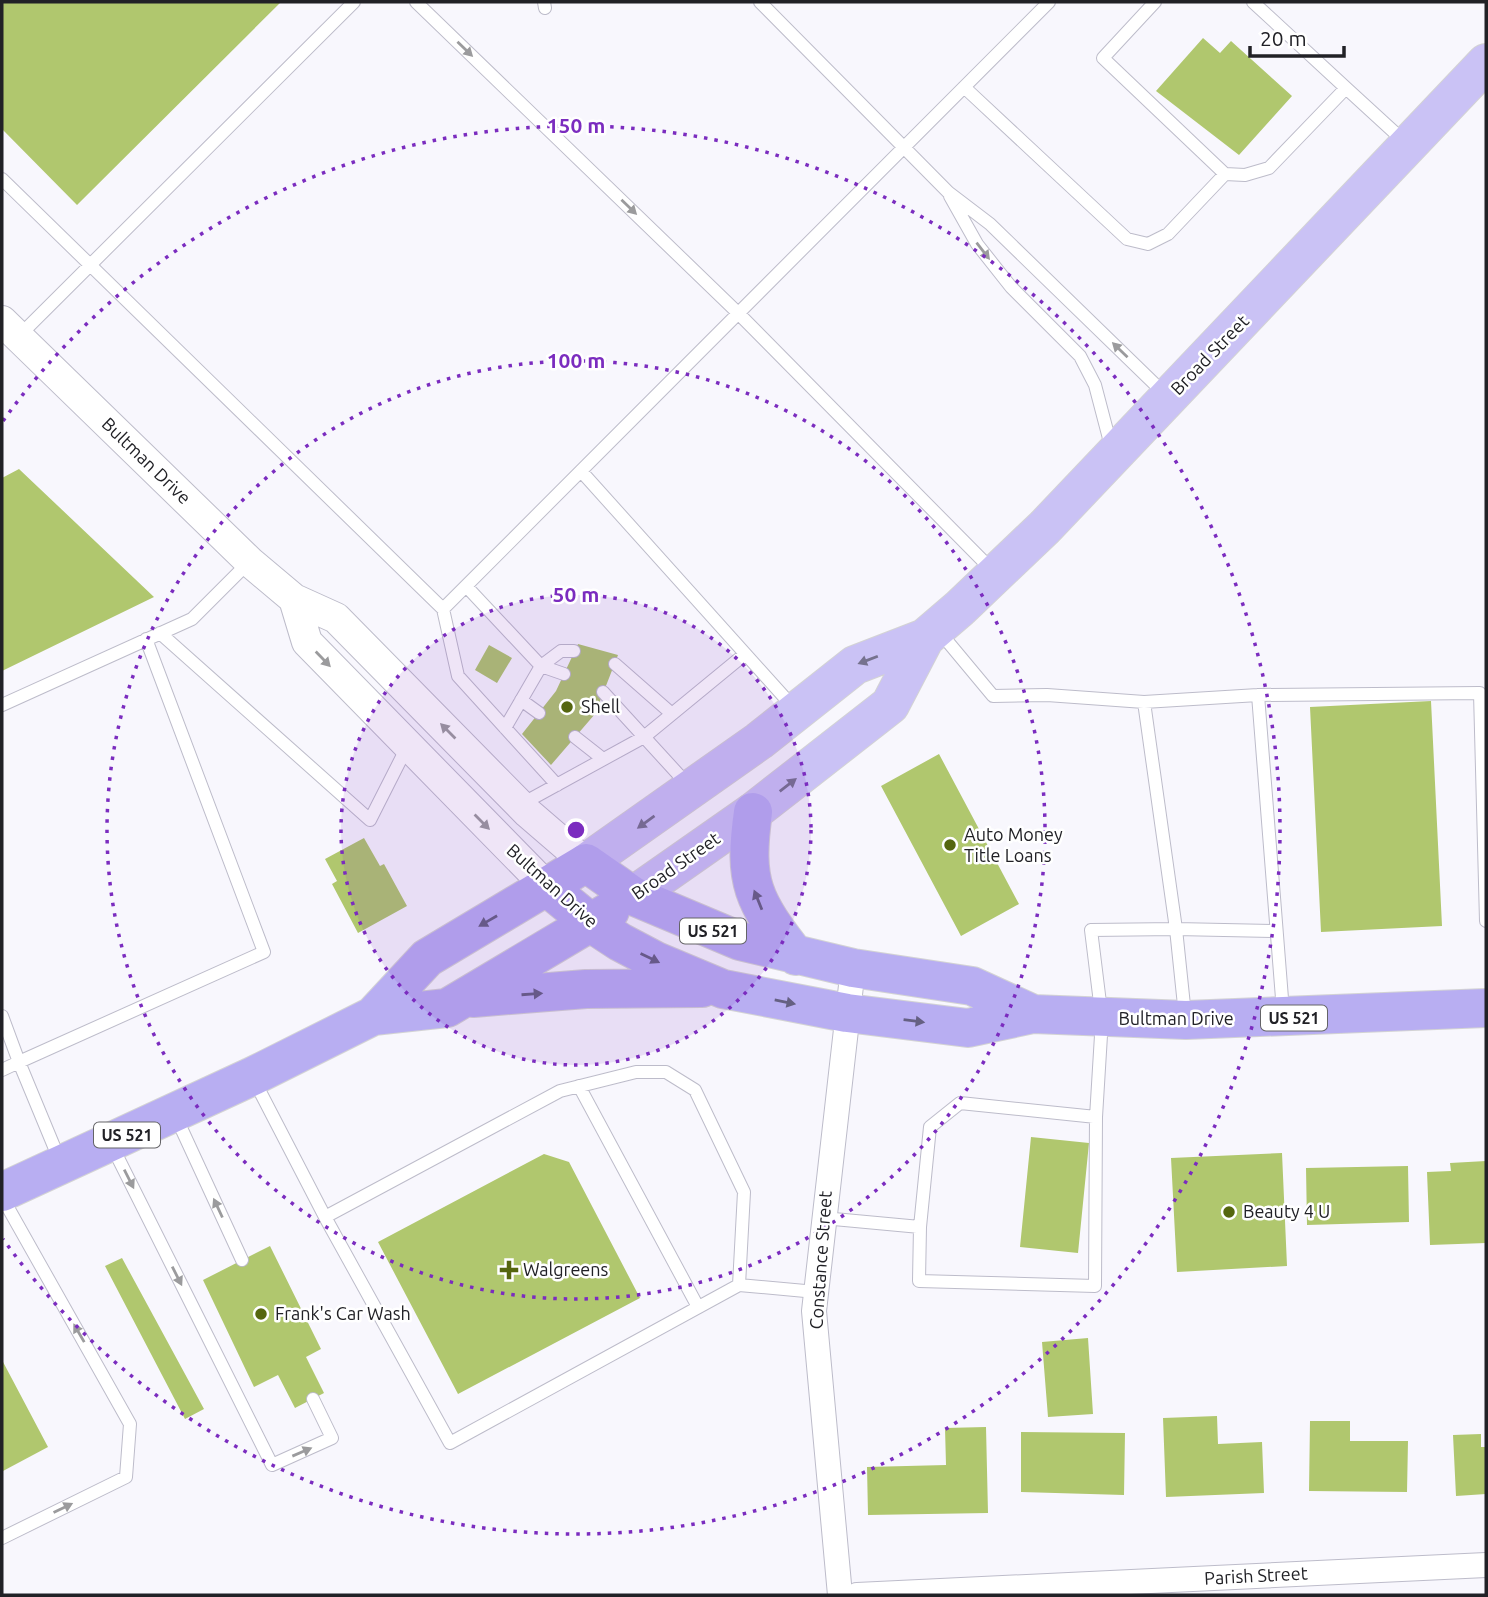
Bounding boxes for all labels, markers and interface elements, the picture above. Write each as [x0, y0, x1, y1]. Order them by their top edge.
scale bar [1250, 14, 1344, 58]
text: 20 m [1260, 26, 1307, 50]
one-way arrow [456, 41, 473, 57]
text: 150 m [547, 113, 605, 137]
one-way arrow [620, 199, 637, 216]
one-way arrow [975, 242, 989, 260]
street label: Broad Street [1166, 310, 1252, 398]
one-way arrow [1112, 343, 1129, 359]
text: 100 m [547, 348, 605, 372]
street label: Bultman Drive [98, 413, 195, 508]
text: 50 m [553, 582, 599, 606]
one-way arrow [315, 650, 331, 667]
one-way arrow [857, 654, 878, 665]
place label: Shell [581, 696, 620, 716]
marker: Shell [559, 699, 575, 715]
one-way arrow [439, 723, 456, 740]
one-way arrow [779, 779, 797, 793]
one-way arrow [473, 813, 490, 829]
one-way arrow [637, 815, 655, 829]
centre of rings [564, 818, 588, 842]
place label: Auto Money Title Loans [964, 824, 1063, 865]
street label: Broad Street [628, 827, 723, 903]
marker: Auto Money Title Loans [942, 837, 958, 853]
street label: Bultman Drive [503, 839, 602, 931]
one-way arrow [752, 889, 763, 910]
one-way arrow [479, 915, 498, 928]
road number: US 521 [680, 918, 746, 944]
one-way arrow [640, 952, 660, 963]
one-way arrow [521, 988, 543, 999]
one-way arrow [774, 996, 796, 1007]
road number: US 521 [1261, 1006, 1327, 1030]
street label: Bultman Drive [1118, 1008, 1234, 1028]
one-way arrow [904, 1016, 926, 1027]
road number: US 521 [94, 1122, 160, 1148]
one-way arrow [123, 1169, 134, 1189]
street label: Constance Street [805, 1190, 835, 1330]
one-way arrow [213, 1198, 224, 1218]
place label: Beauty 4 U [1243, 1201, 1330, 1221]
marker: Beauty 4 U [1221, 1204, 1237, 1220]
place label: Walgreens [523, 1259, 609, 1279]
marker: Walgreens [501, 1262, 517, 1278]
one-way arrow [172, 1266, 183, 1286]
place label: Frank's Car Wash [275, 1303, 411, 1323]
marker: Frank's Car Wash [253, 1306, 269, 1322]
one-way arrow [73, 1324, 85, 1343]
one-way arrow [292, 1446, 313, 1457]
one-way arrow [53, 1502, 73, 1514]
street label: Parish Street [1204, 1562, 1308, 1588]

